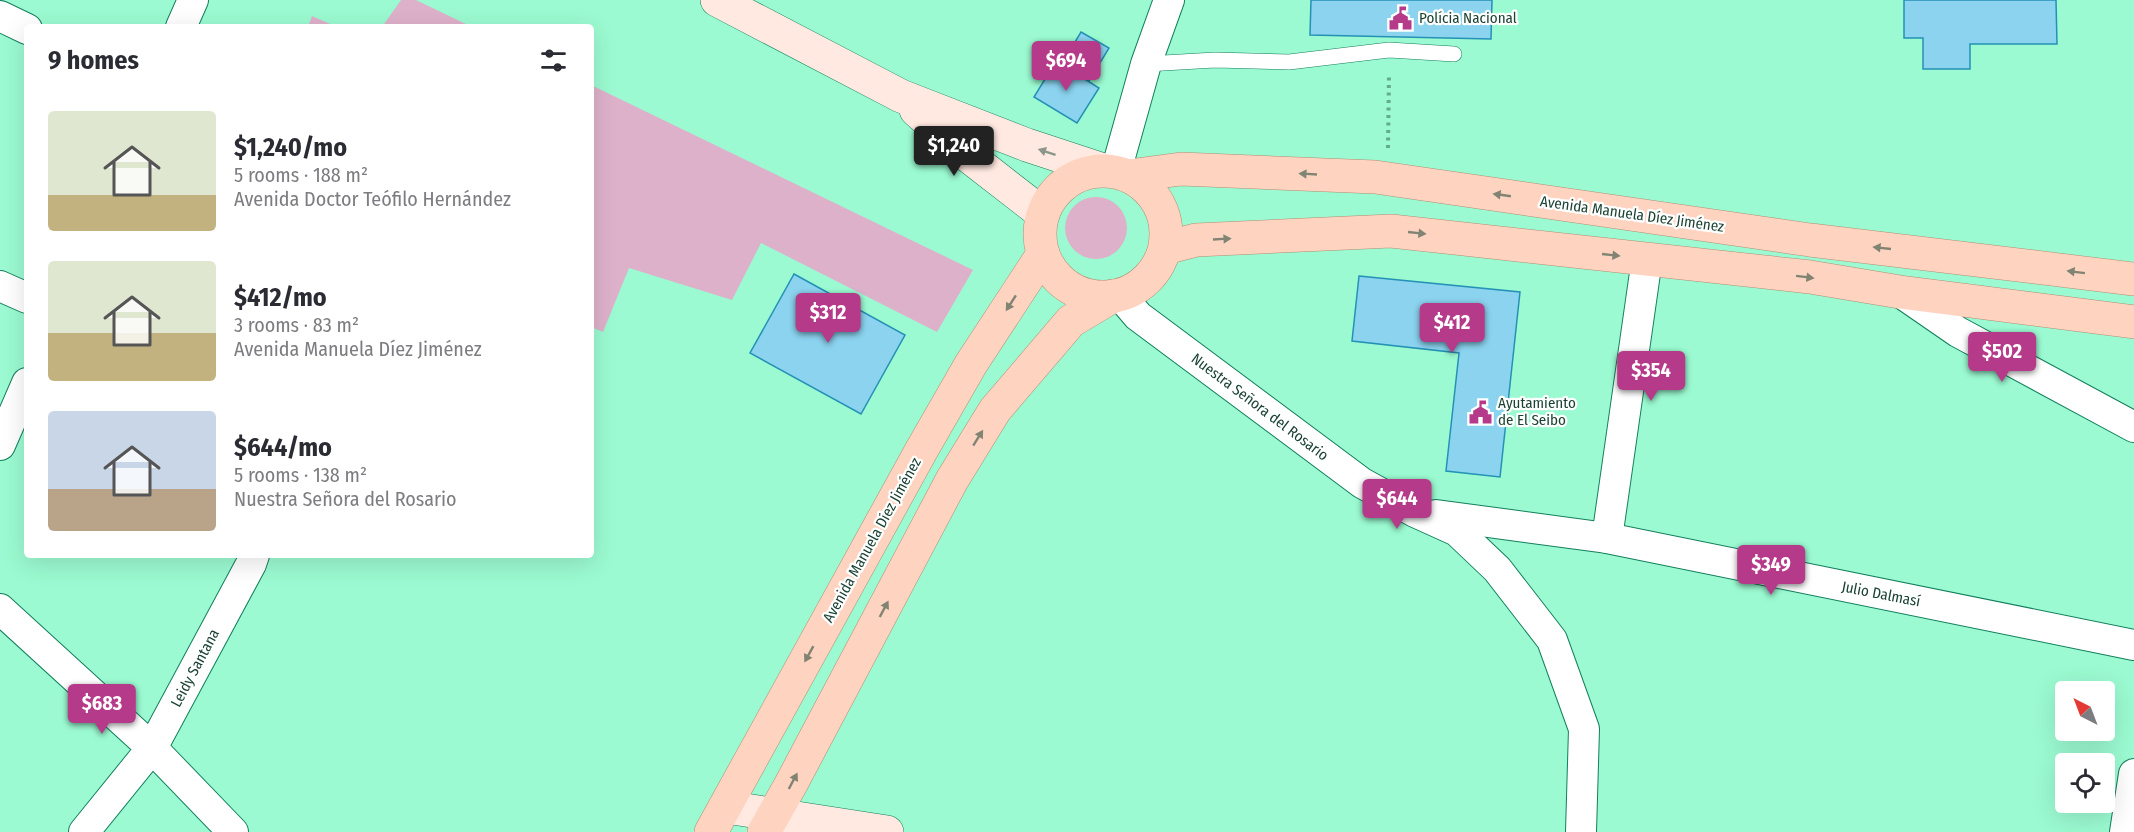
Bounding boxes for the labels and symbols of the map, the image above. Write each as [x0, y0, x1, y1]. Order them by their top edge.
public building icon: Polícia Nacional [1388, 5, 1414, 31]
place label: Polícia Nacional [1419, 9, 1517, 27]
pin: $694 [1030, 41, 1102, 92]
pin: $1,240 [905, 126, 1003, 177]
one-way arrow [1038, 146, 1056, 156]
one-way arrow [1299, 170, 1318, 179]
one-way arrow [1492, 191, 1511, 200]
street label: Avenida Manuela Díez Jiménez [1539, 192, 1725, 236]
one-way arrow [1408, 229, 1427, 238]
one-way arrow [1213, 234, 1232, 243]
one-way arrow [1873, 243, 1892, 253]
one-way arrow [1601, 250, 1620, 260]
one-way arrow [2066, 267, 2085, 276]
one-way arrow [1795, 272, 1814, 281]
pin: $312 [792, 293, 864, 344]
one-way arrow [1006, 295, 1017, 311]
pin: $412 [1416, 303, 1488, 354]
pin: $502 [1966, 332, 2038, 383]
street label: Nuestra Señora del Rosario [1188, 350, 1332, 464]
pin: $354 [1615, 351, 1687, 402]
place label: Ayutamiento de El Seibo [1498, 394, 1576, 429]
public building icon: Ayutamiento de El Seibo [1467, 399, 1493, 425]
one-way arrow [972, 430, 983, 446]
street label: Avenida Manuela Díez Jiménez [819, 454, 925, 626]
pin: $644 [1361, 479, 1433, 530]
pin: $349 [1735, 545, 1807, 596]
street label: Julio Dalmasí [1840, 578, 1922, 610]
one-way arrow [879, 600, 889, 617]
street label: Leidy Santana [167, 626, 223, 710]
one-way arrow [804, 646, 814, 663]
north arrow [2055, 681, 2115, 741]
pin: $683 [66, 684, 138, 735]
one-way arrow [788, 772, 798, 789]

